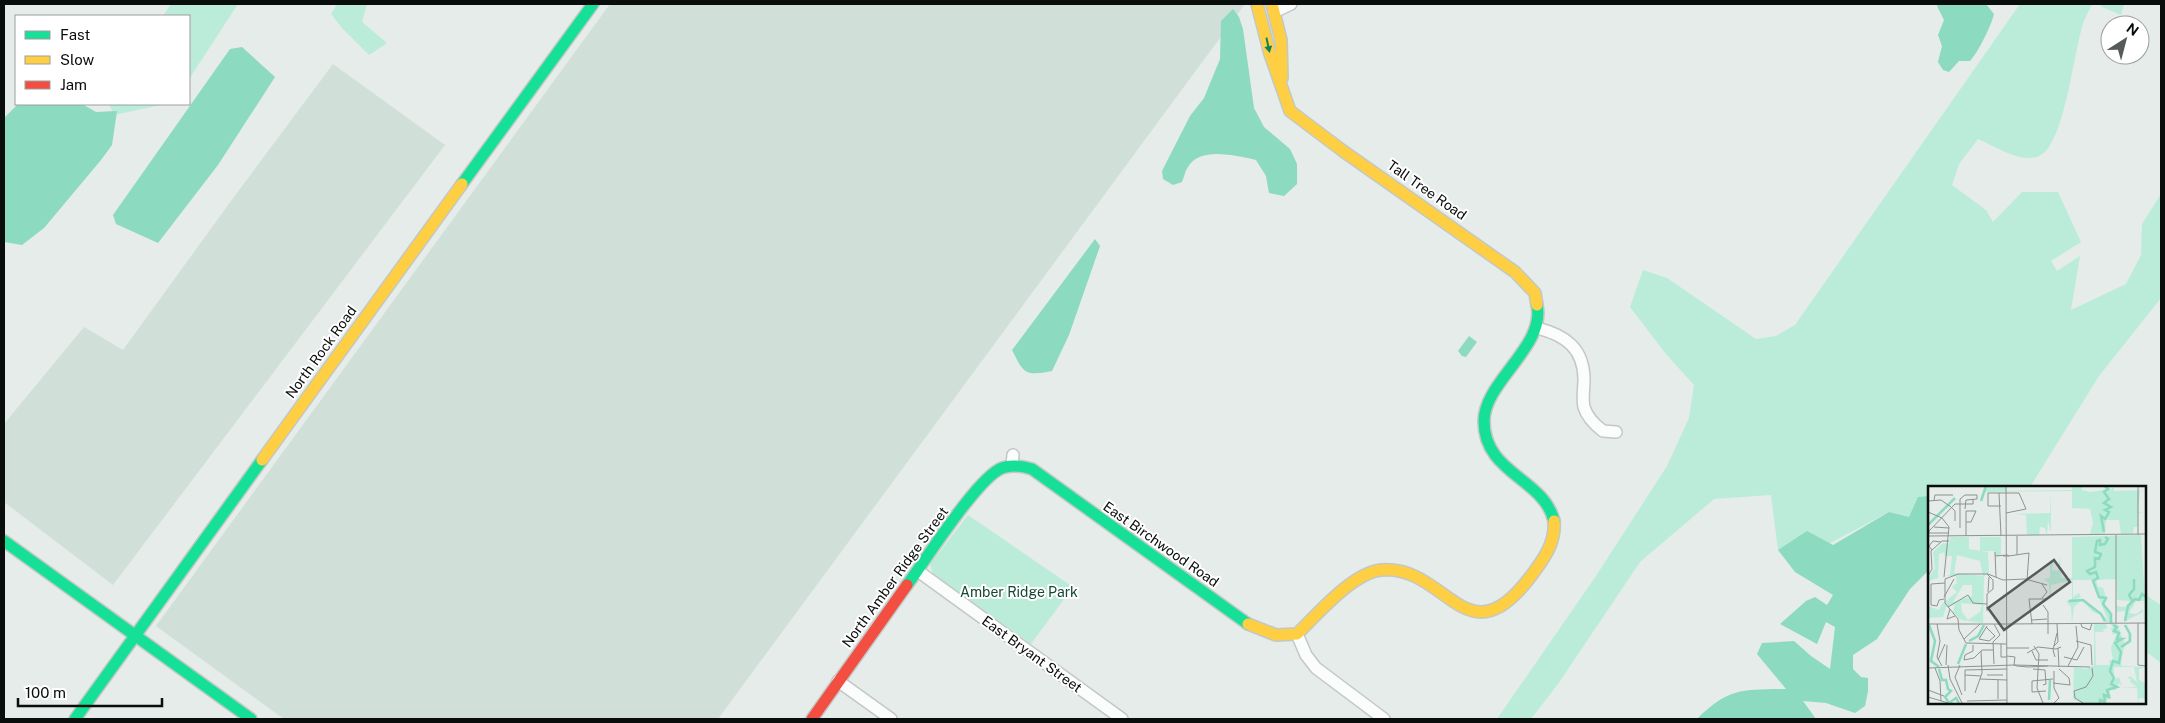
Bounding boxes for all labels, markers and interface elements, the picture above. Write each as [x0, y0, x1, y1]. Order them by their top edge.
legend [15, 15, 190, 105]
north arrow [2100, 15, 2150, 65]
text: N [2124, 20, 2142, 39]
text: Fast [60, 26, 90, 43]
one-way arrow [1264, 38, 1272, 53]
text: Slow [60, 51, 95, 68]
text: Jam [60, 76, 87, 93]
street label: Tall Tree Road [1385, 157, 1469, 223]
street label: North Rock Road [282, 303, 360, 401]
inset map [1928, 486, 2145, 703]
street label: East Birchwood Road [1100, 498, 1222, 590]
street label: North Amber Ridge Street [839, 504, 951, 650]
park label: Amber Ridge Park [960, 584, 1078, 600]
street label: East Bryant Street [979, 612, 1085, 696]
scale bar [18, 676, 161, 708]
text: 100 m [25, 684, 66, 701]

